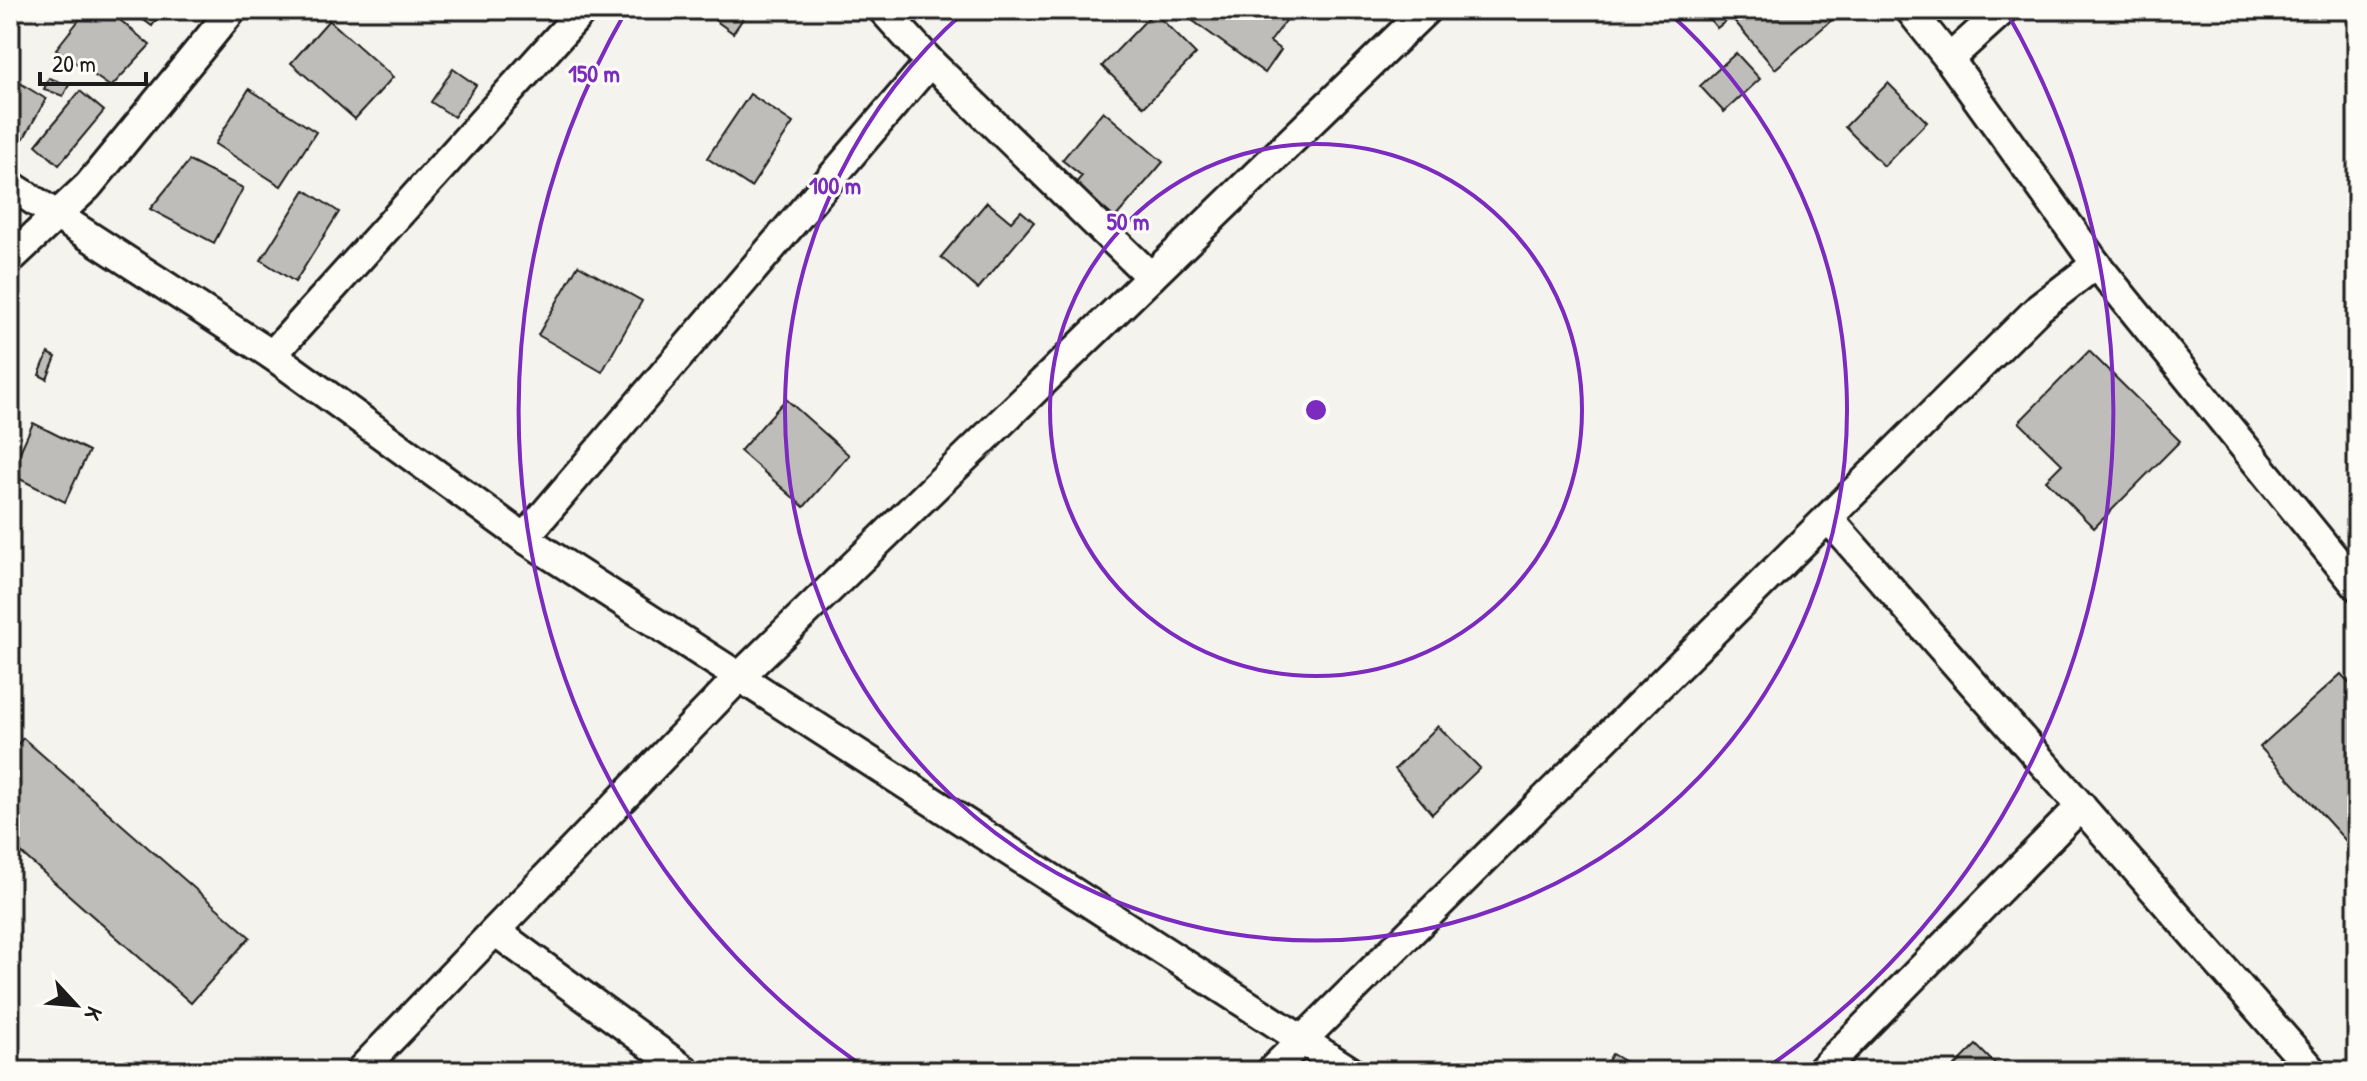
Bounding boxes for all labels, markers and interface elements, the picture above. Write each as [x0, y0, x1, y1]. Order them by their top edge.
scale bar [40, 36, 146, 86]
text: 20 m [52, 47, 96, 79]
text: 150 m [568, 57, 620, 89]
text: 100 m [809, 169, 861, 201]
text: 50 m [1107, 205, 1149, 237]
centre of rings [1302, 396, 1330, 424]
north arrow [36, 965, 116, 1045]
text: K [78, 1002, 110, 1026]

